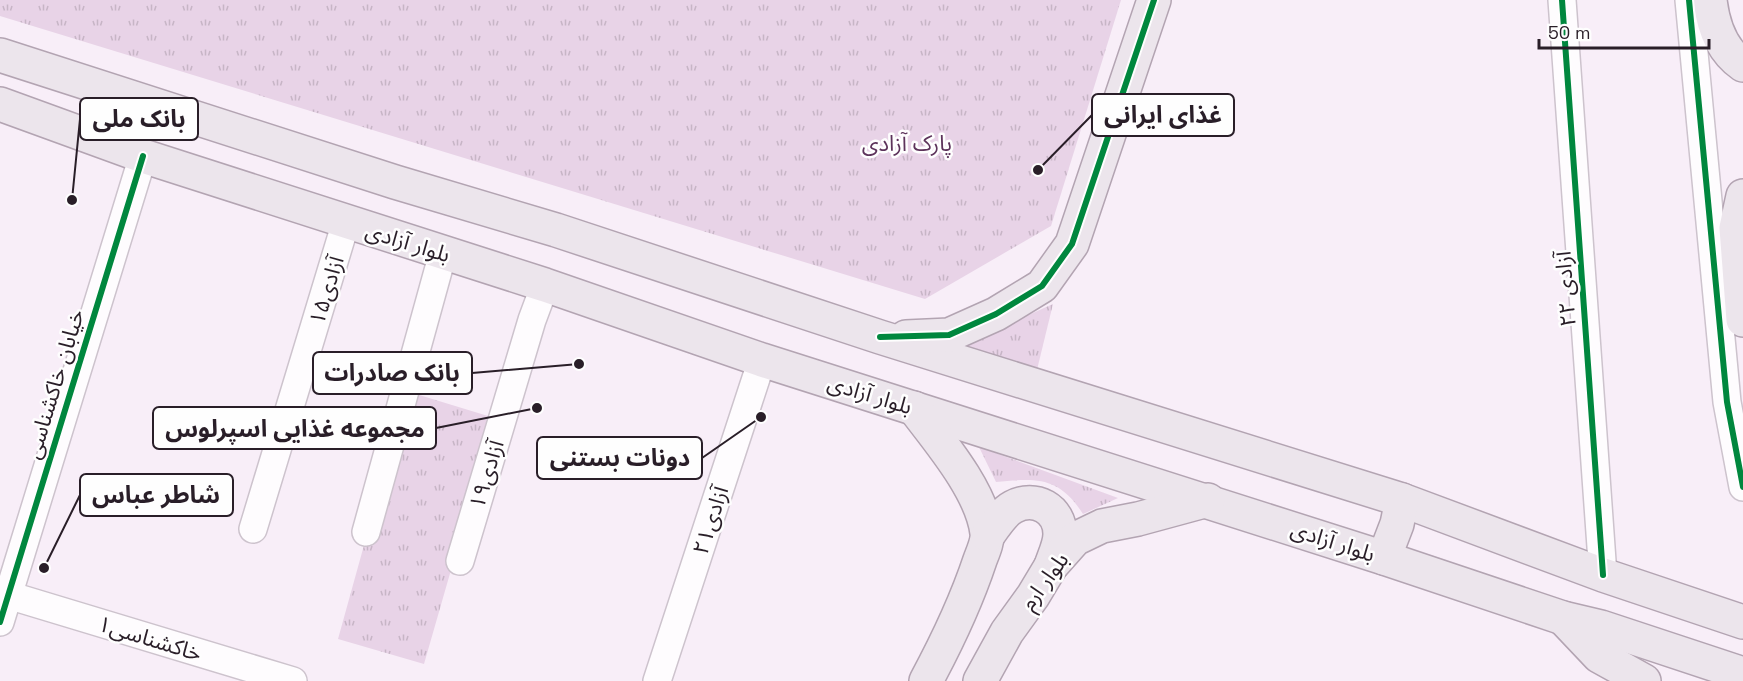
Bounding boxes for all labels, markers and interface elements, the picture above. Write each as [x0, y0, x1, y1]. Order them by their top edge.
scale bar [1539, 12, 1708, 50]
text: 50 m [1548, 21, 1590, 44]
callout: غذای ایرانی [1092, 94, 1234, 136]
callout: بانک ملی [80, 98, 198, 140]
text: غذای ایرانی [1104, 99, 1222, 130]
text: بانک ملی [92, 103, 186, 134]
park label: پارک آزادی [862, 129, 952, 158]
street label: بلوار آزادی [362, 216, 454, 268]
street label: آزادی ۲۲ [1548, 249, 1582, 328]
street label: آزادی۱۵ [302, 251, 350, 328]
street label: خیابان خاکشناسی [18, 306, 90, 462]
callout: بانک صادرات [313, 352, 472, 394]
text: بانک صادرات [324, 357, 460, 388]
street label: بلوار آزادی [824, 368, 916, 420]
callout: مجموعه غذایی اسپرلوس [153, 407, 436, 449]
text: مجموعه غذایی اسپرلوس [165, 413, 425, 445]
street label: آزادی۱۹ [462, 435, 510, 512]
callout: دونات بستنی [537, 437, 702, 479]
text: دونات بستنی [550, 442, 690, 473]
callout: شاطر عباس [80, 474, 233, 516]
text: شاطر عباس [92, 479, 220, 510]
street label: آزادی۲۱ [686, 481, 735, 558]
street label: بلوار آزادی [1287, 514, 1379, 568]
street label: بلوار ارم [1014, 546, 1077, 617]
street label: خاکشناسی۱ [95, 609, 205, 667]

